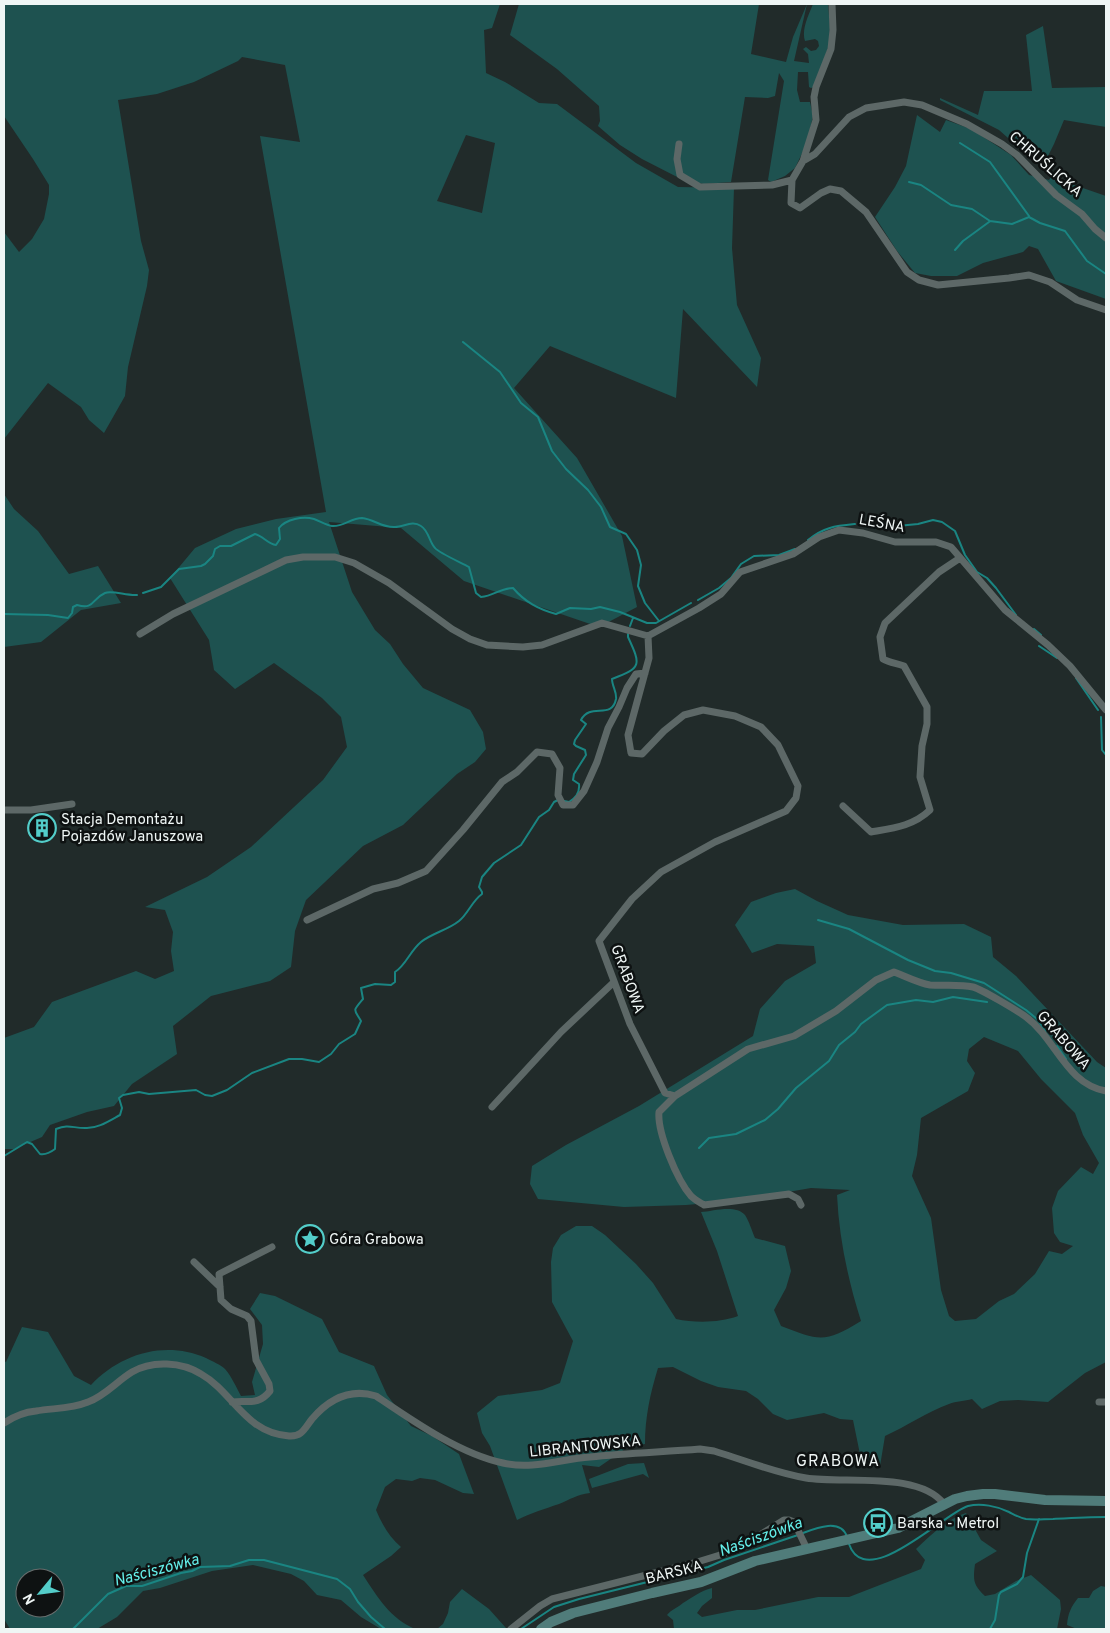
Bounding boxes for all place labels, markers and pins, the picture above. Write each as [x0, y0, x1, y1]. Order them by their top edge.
place label: Stacja Demontażu Pojazdów Januszowa [61, 811, 203, 847]
building icon: Stacja Demontażu Pojazdów Januszowa [27, 813, 57, 843]
place icon: Góra Grabowa [295, 1224, 325, 1254]
place label: Góra Grabowa [329, 1231, 424, 1250]
bus stop icon: Barska - Metrol [863, 1508, 893, 1538]
place label: Barska - Metrol [897, 1515, 999, 1534]

